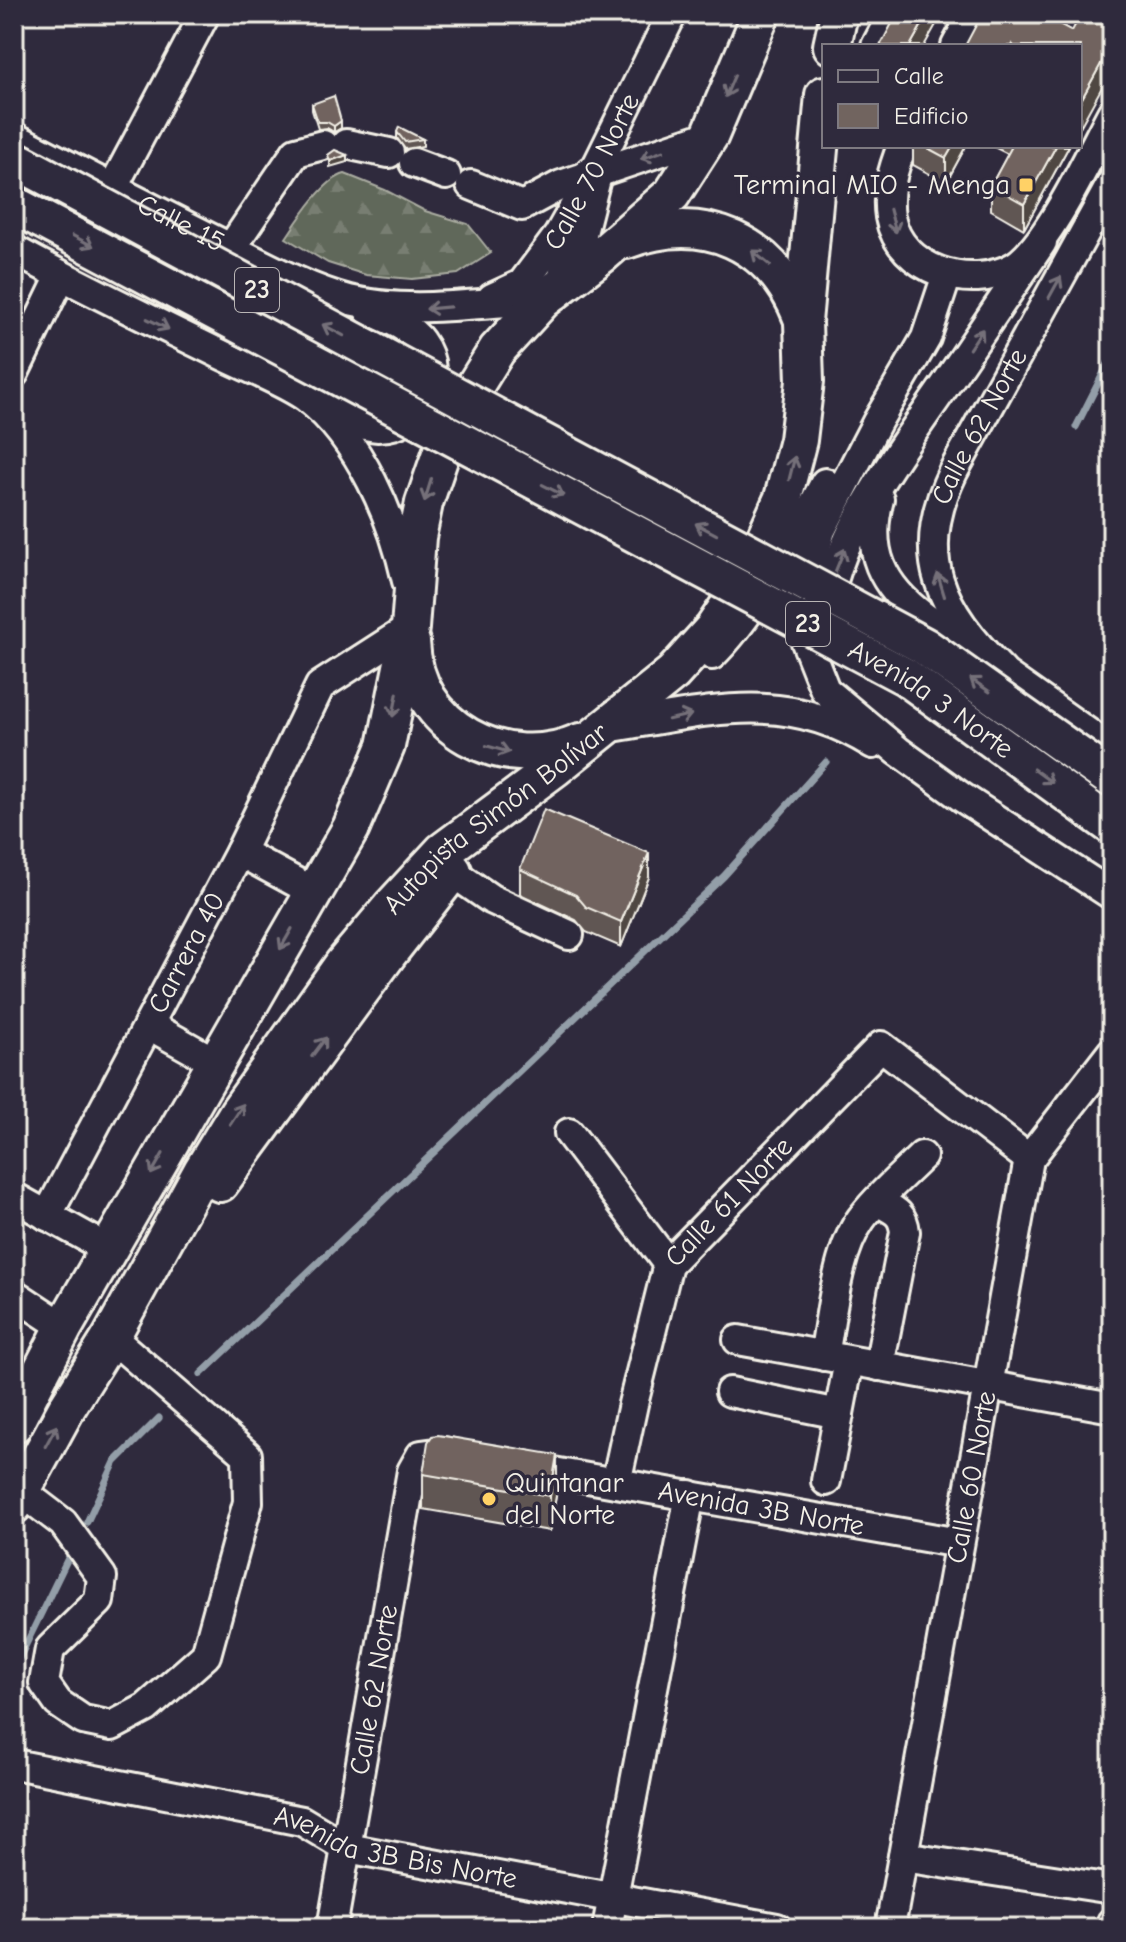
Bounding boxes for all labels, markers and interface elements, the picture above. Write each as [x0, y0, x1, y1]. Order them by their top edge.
legend [822, 44, 1082, 148]
text: Calle [894, 62, 944, 90]
one-way arrow [722, 73, 737, 98]
street label: Calle 70 Norte [537, 88, 646, 256]
text: Edificio [894, 102, 969, 130]
one-way arrow [639, 148, 664, 163]
place label: Terminal MIO - Menga [734, 169, 1010, 201]
marker: Terminal MIO - Menga [1017, 176, 1035, 194]
street label: Calle 15 [132, 188, 230, 259]
one-way arrow [886, 208, 901, 234]
one-way arrow [71, 234, 95, 250]
one-way arrow [751, 249, 772, 267]
road number: 23 [235, 268, 279, 312]
one-way arrow [1047, 276, 1063, 299]
one-way arrow [425, 300, 451, 315]
one-way arrow [146, 316, 170, 332]
one-way arrow [322, 322, 345, 338]
one-way arrow [968, 329, 984, 351]
street label: Calle 62 Norte [925, 343, 1034, 509]
one-way arrow [785, 455, 800, 481]
one-way arrow [420, 477, 435, 503]
one-way arrow [541, 482, 564, 498]
one-way arrow [695, 520, 718, 536]
one-way arrow [833, 548, 848, 573]
one-way arrow [933, 573, 948, 599]
road number: 23 [786, 602, 830, 646]
street label: Avenida 3 Norte [843, 634, 1019, 765]
one-way arrow [970, 677, 991, 694]
one-way arrow [386, 691, 401, 717]
one-way arrow [666, 708, 692, 723]
street label: Autopista Simón Bolívar [377, 716, 614, 921]
one-way arrow [485, 742, 511, 757]
one-way arrow [1031, 767, 1053, 784]
street label: Carrera 40 [141, 887, 232, 1019]
one-way arrow [278, 927, 294, 950]
one-way arrow [311, 1036, 328, 1058]
one-way arrow [230, 1103, 246, 1126]
street label: Calle 61 Norte [658, 1130, 799, 1273]
one-way arrow [149, 1152, 165, 1175]
street label: Calle 60 Norte [940, 1389, 1003, 1566]
one-way arrow [44, 1425, 60, 1448]
place label: Quintanar del Norte [505, 1467, 624, 1531]
street label: Avenida 3B Norte [656, 1475, 867, 1542]
marker: Quintanar del Norte [480, 1490, 498, 1508]
street label: Calle 62 Norte [343, 1602, 404, 1777]
street label: Avenida 3B Bis Norte [271, 1800, 520, 1895]

